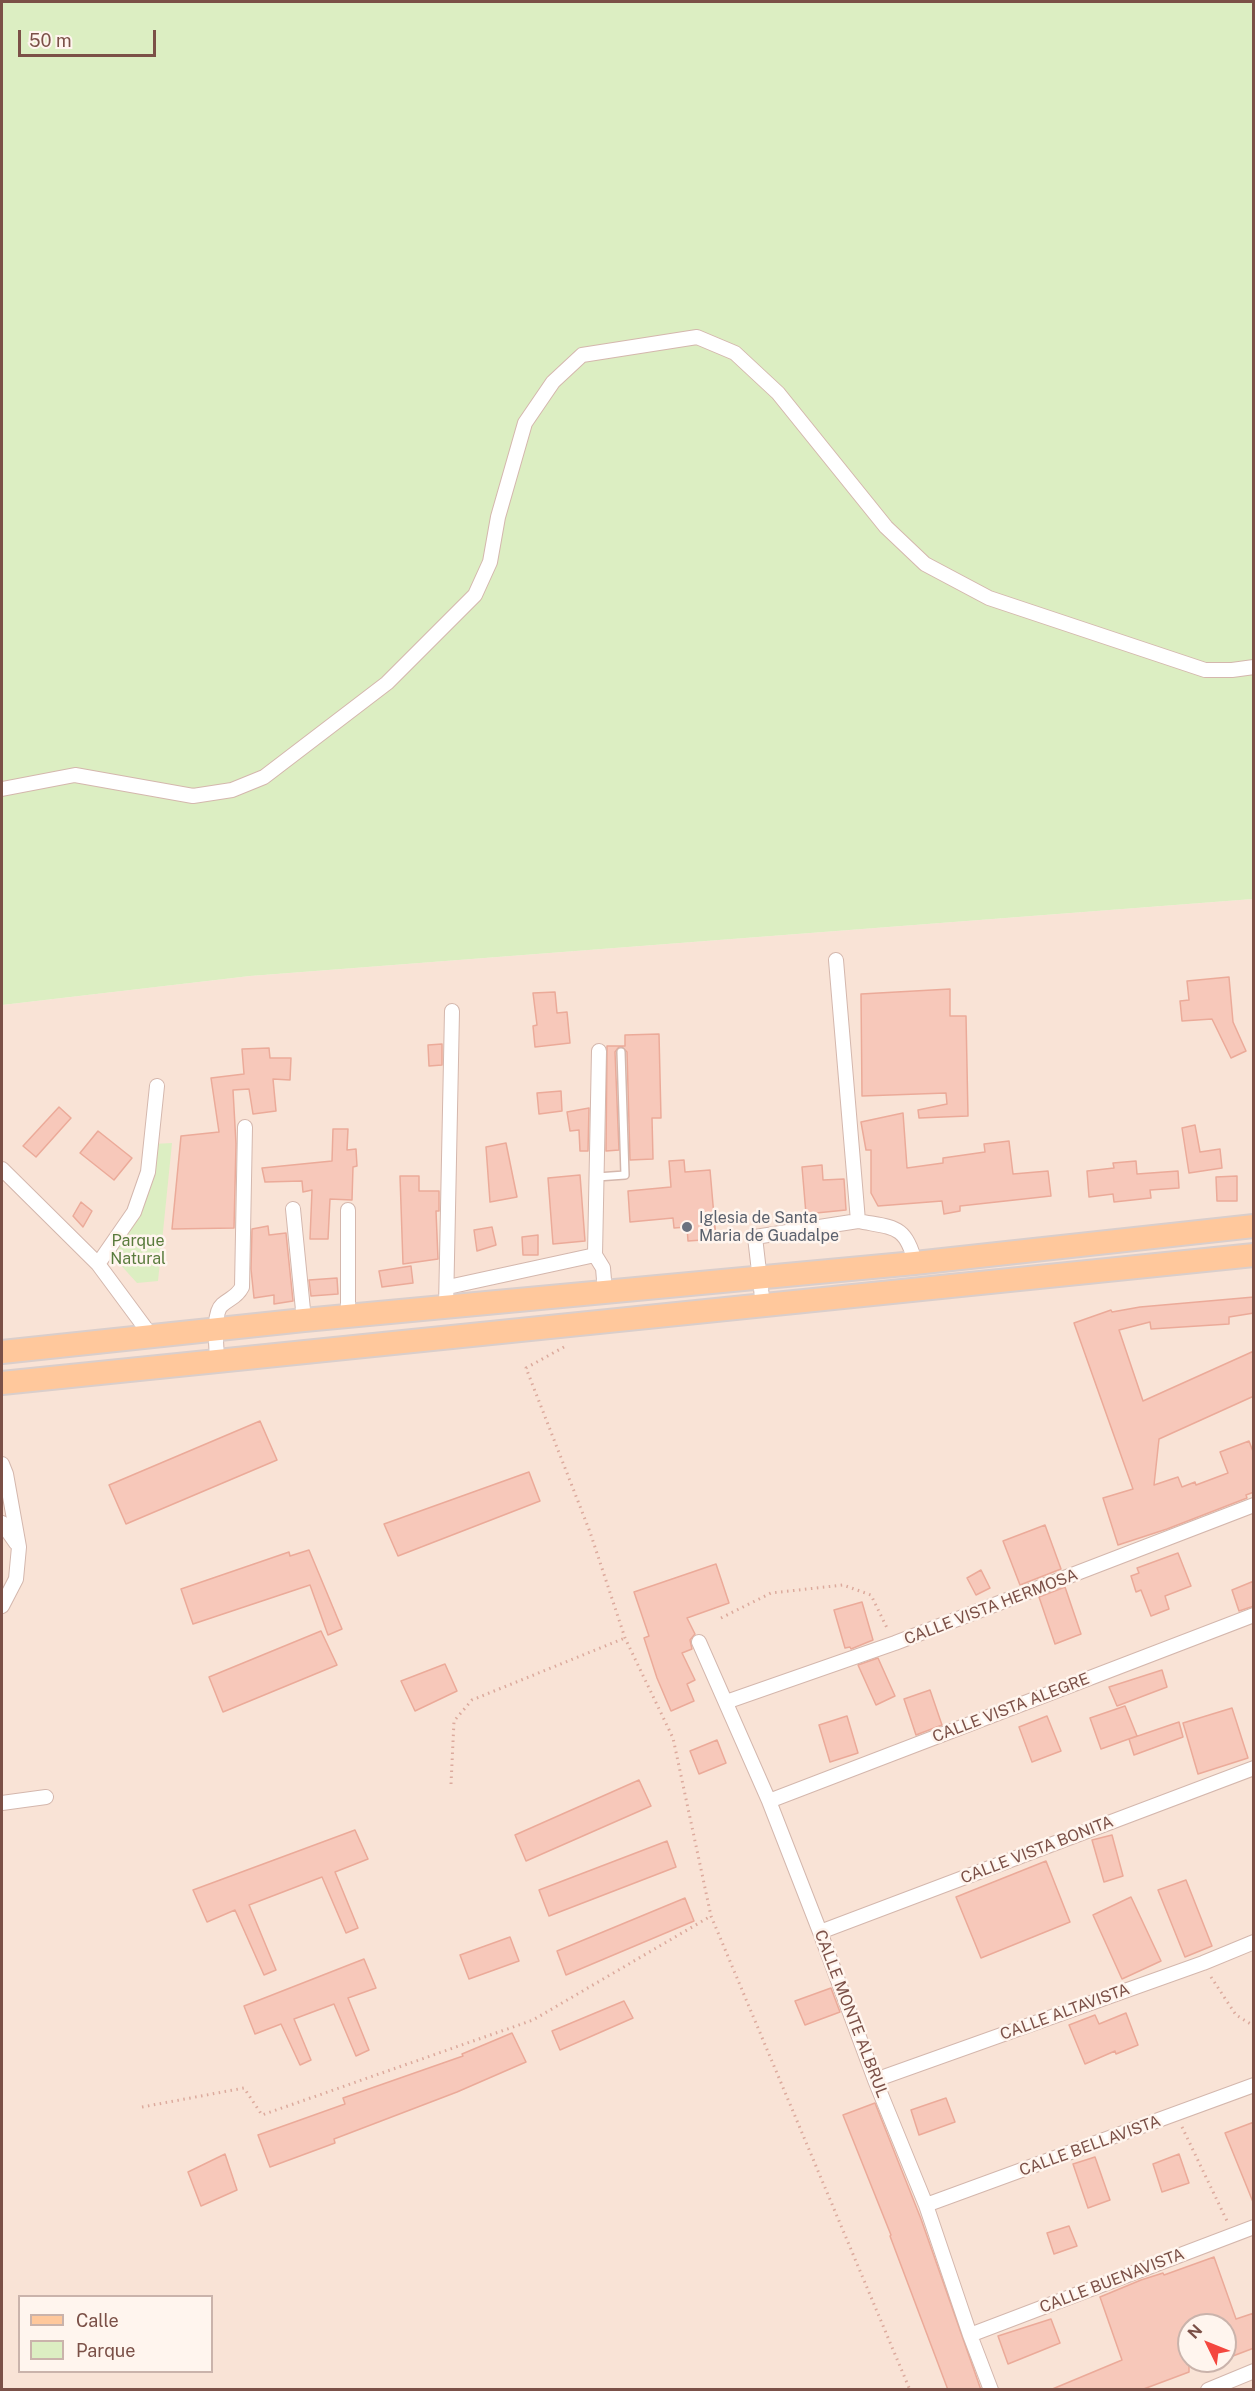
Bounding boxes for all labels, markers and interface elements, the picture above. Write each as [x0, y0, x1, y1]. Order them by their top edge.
scale bar [21, 18, 159, 56]
text: 50 m [29, 30, 72, 51]
place label: Iglesia de Santa Maria de Guadalpe [699, 1208, 839, 1246]
marker: Iglesia de Santa Maria de Guadalpe [680, 1220, 694, 1234]
park label: Parque Natural [110, 1231, 166, 1269]
street label: CALLE VISTA HERMOSA [902, 1565, 1080, 1649]
street label: CALLE VISTA ALEGRE [930, 1669, 1092, 1747]
street label: CALLE VISTA BONITA [958, 1812, 1116, 1888]
street label: CALLE MONTE ALBRUL [810, 1927, 892, 2101]
street label: CALLE ALTAVISTA [998, 1980, 1132, 2044]
street label: CALLE BELLAVISTA [1017, 2112, 1163, 2180]
street label: CALLE BUENAVISTA [1037, 2245, 1187, 2317]
legend [18, 2295, 213, 2373]
text: Calle [76, 2310, 119, 2331]
north arrow [1177, 2313, 1237, 2373]
text: N [1184, 2321, 1206, 2343]
text: Parque [76, 2340, 136, 2361]

